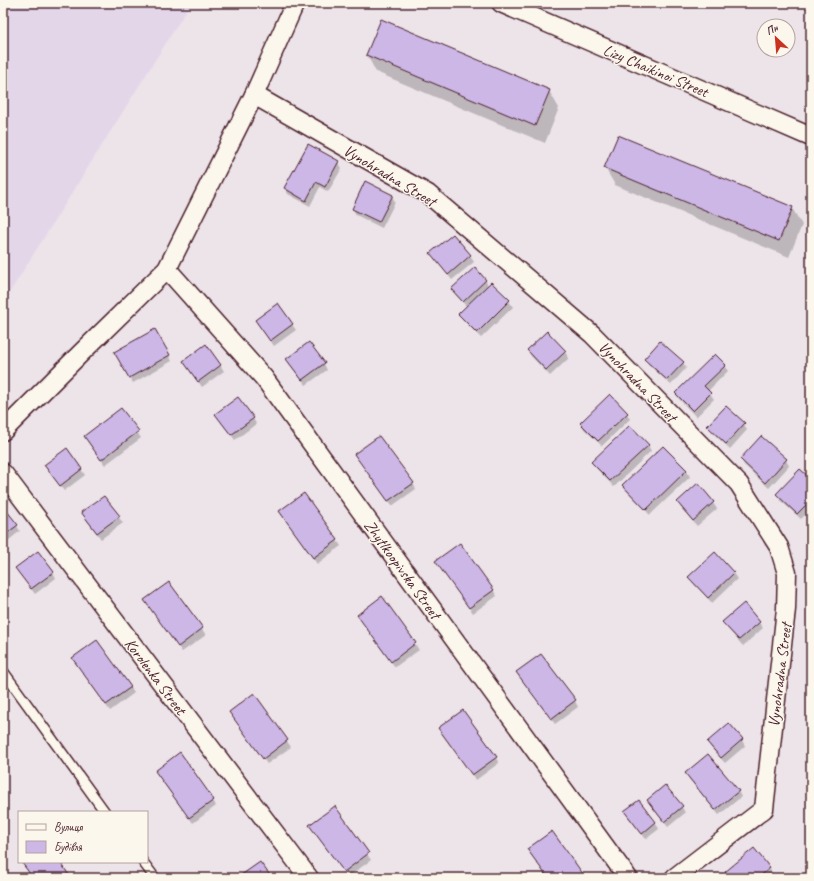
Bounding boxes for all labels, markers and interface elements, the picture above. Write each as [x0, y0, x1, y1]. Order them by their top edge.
north arrow [756, 18, 796, 58]
text: Пн [763, 20, 781, 38]
street label: Lizy Chaikinoi Street [600, 40, 713, 103]
street label: Vynohradna Street [340, 140, 442, 213]
street label: Vynohradna Street [594, 337, 683, 428]
street label: Zhytlkoopivska Street [360, 516, 446, 625]
street label: Vynohradna Street [764, 619, 797, 728]
street label: Korolenka Street [120, 634, 191, 720]
legend [18, 811, 148, 863]
text: Вулиця [54, 819, 83, 835]
text: Будівля [54, 839, 83, 855]

